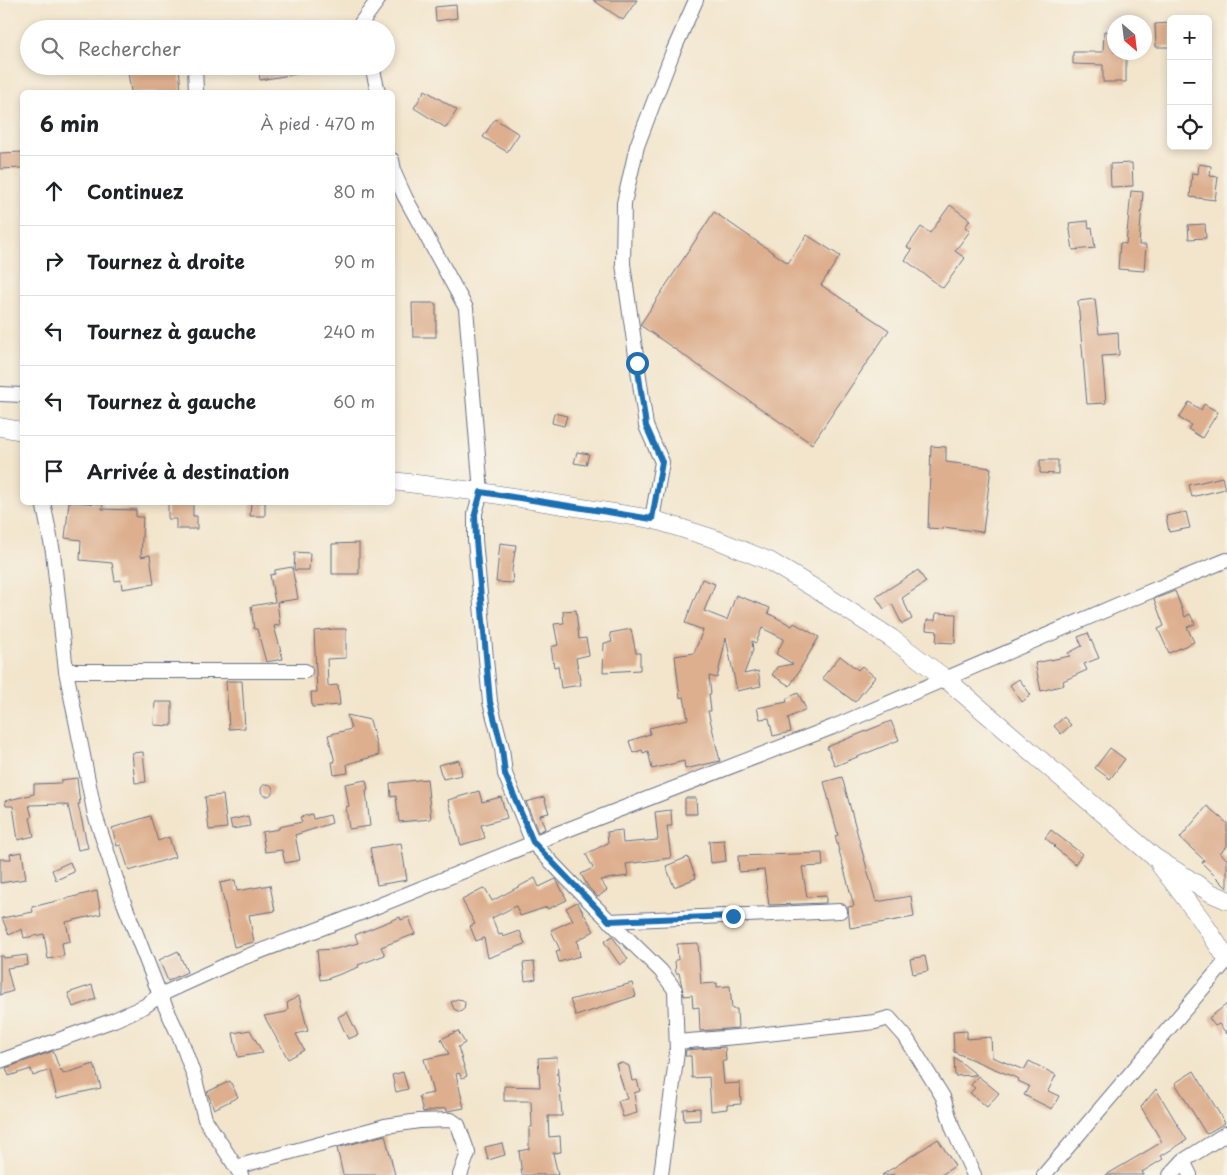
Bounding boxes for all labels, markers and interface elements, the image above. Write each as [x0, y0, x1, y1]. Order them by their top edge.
north arrow [1107, 15, 1152, 60]
map controls [1167, 15, 1212, 150]
button: + [1167, 15, 1212, 60]
search box [20, 20, 395, 75]
icon: search [38, 34, 66, 62]
text: Rechercher [78, 34, 181, 62]
button: − [1167, 60, 1212, 105]
button: locate [1167, 105, 1212, 150]
text: 6 min [40, 107, 99, 139]
text: À pied · 470 m [260, 111, 375, 135]
icon: ahead [40, 177, 68, 205]
text: Continuez [87, 177, 184, 205]
text: 80 m [333, 179, 375, 203]
icon: right [40, 247, 68, 275]
text: Tournez à droite [87, 247, 245, 275]
text: 90 m [334, 249, 375, 273]
icon: left [40, 317, 68, 345]
text: Tournez à gauche [87, 317, 256, 345]
text: 240 m [323, 319, 375, 343]
route start [626, 352, 649, 375]
icon: left [40, 387, 68, 415]
text: Tournez à gauche [87, 387, 256, 415]
text: 60 m [333, 389, 375, 413]
icon: arrive [40, 457, 68, 485]
text: Arrivée à destination [87, 457, 290, 485]
route end [722, 905, 745, 928]

